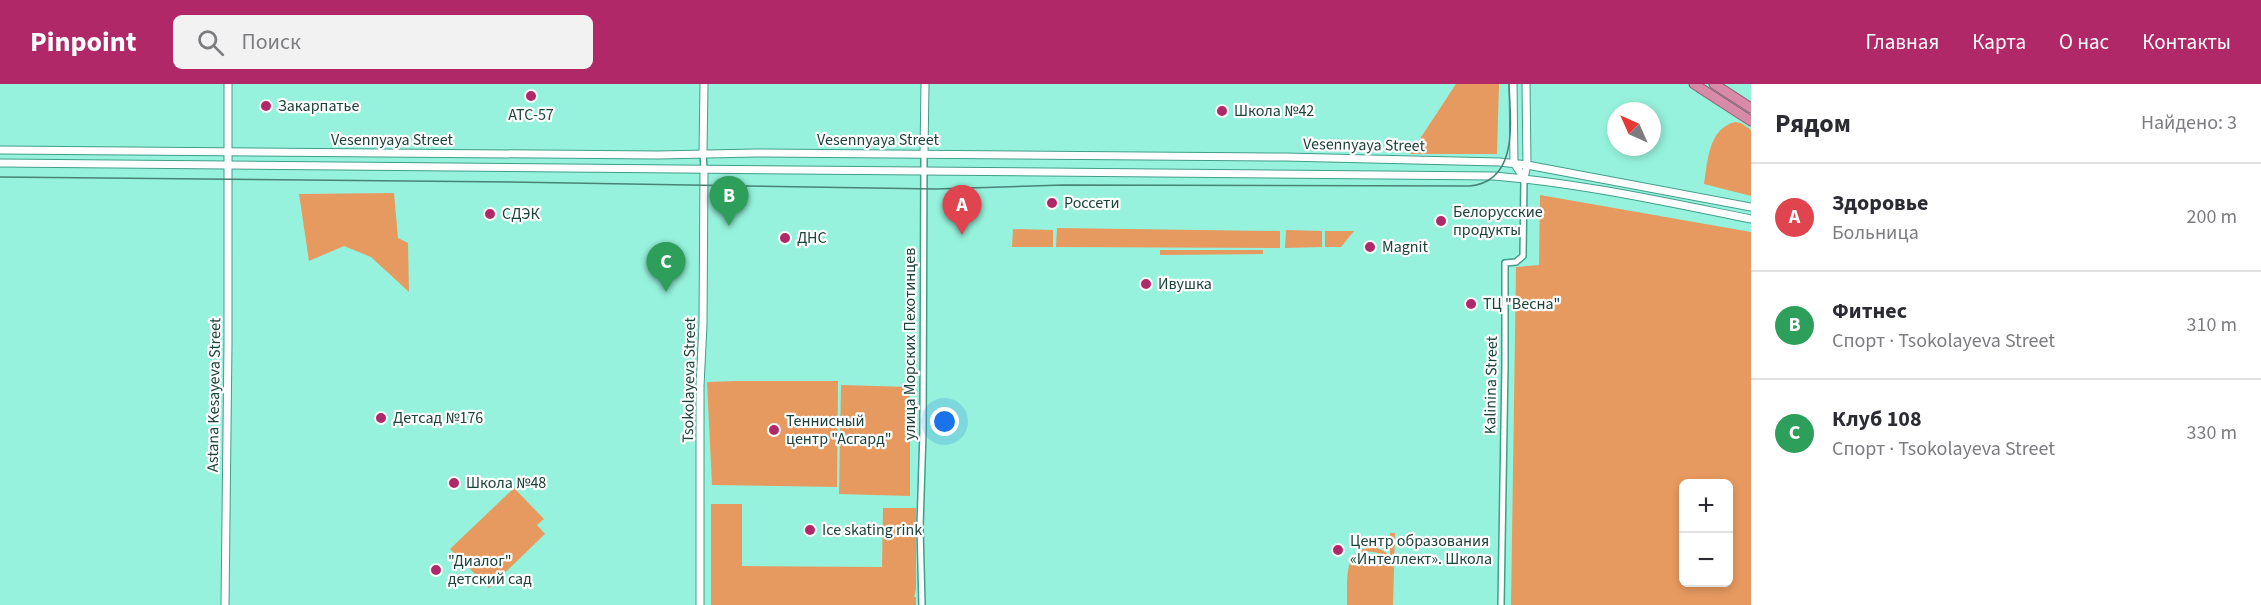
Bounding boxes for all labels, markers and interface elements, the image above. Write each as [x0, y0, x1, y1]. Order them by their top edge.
search box [173, 15, 593, 69]
text: Pinpoint [30, 22, 137, 62]
icon: search [194, 26, 227, 59]
text: Поиск [242, 26, 301, 58]
text: Главная [1866, 27, 1939, 57]
text: Карта [1972, 27, 2026, 57]
text: О нас [2059, 27, 2109, 57]
text: Контакты [2142, 27, 2231, 57]
marker: АТС-57 [524, 89, 538, 103]
place label: Закарпатье [278, 95, 359, 117]
marker: Закарпатье [259, 99, 273, 113]
place label: Школа №42 [1234, 100, 1314, 122]
north arrow [1607, 102, 1661, 156]
place label: АТС-57 [508, 104, 554, 126]
marker: Школа №42 [1215, 104, 1229, 118]
text: Рядом [1775, 105, 1851, 142]
text: Найдено: 3 [2141, 109, 2237, 137]
street label: Vesennyaya Street [331, 129, 453, 151]
street label: Vesennyaya Street [817, 129, 939, 151]
street label: Vesennyaya Street [1303, 133, 1426, 157]
pin: B [710, 176, 748, 226]
pin: A [942, 186, 982, 235]
text: Здоровье [1832, 187, 1928, 219]
place label: Россети [1064, 192, 1119, 214]
marker: Россети [1045, 196, 1059, 210]
place label: Белорусские продукты [1453, 201, 1543, 241]
place label: СДЭК [502, 203, 540, 225]
text: A [1789, 203, 1800, 231]
text: 200 m [2187, 203, 2237, 231]
marker: СДЭК [483, 207, 497, 221]
marker: Белорусские продукты [1434, 214, 1448, 228]
text: Больница [1832, 219, 1919, 247]
place label: ДНС [797, 227, 827, 249]
marker: ДНС [778, 231, 792, 245]
place label: Magnit [1382, 236, 1428, 258]
marker: Magnit [1363, 240, 1377, 254]
pin: C [646, 242, 686, 292]
street label: улица Морских Пехотинцев [899, 248, 921, 440]
place label: Ивушка [1158, 273, 1212, 295]
marker: Ивушка [1139, 277, 1153, 291]
place label: ТЦ "Весна" [1483, 293, 1560, 315]
text: Фитнес [1832, 295, 1907, 327]
marker: ТЦ "Весна" [1464, 297, 1478, 311]
text: B [1788, 311, 1801, 339]
text: 310 m [2187, 311, 2237, 339]
street label: Astana Kesayeva Street [202, 317, 226, 472]
street label: Tsokolayeva Street [677, 317, 701, 443]
text: Спорт · Tsokolayeva Street [1832, 327, 2055, 355]
street label: Kalinina Street [1479, 335, 1503, 434]
text: Клуб 108 [1832, 403, 1922, 435]
place label: Детсад №176 [393, 407, 483, 429]
your location [930, 407, 959, 436]
place label: Теннисный центр "Асгард" [786, 410, 891, 450]
marker: Детсад №176 [374, 411, 388, 425]
text: C [1789, 419, 1800, 447]
text: 330 m [2187, 419, 2237, 447]
marker: Теннисный центр "Асгард" [767, 423, 781, 437]
text: Спорт · Tsokolayeva Street [1832, 435, 2055, 463]
place label: Школа №48 [466, 472, 546, 494]
marker: Школа №48 [447, 476, 461, 490]
map controls [1679, 479, 1733, 587]
button: + [1679, 479, 1733, 533]
place label: Ice skating rink [822, 519, 922, 541]
marker: Ice skating rink [803, 523, 817, 537]
place label: Центр образования «Интеллект». Школа [1350, 530, 1492, 570]
button: − [1679, 533, 1733, 587]
marker: Центр образования «Интеллект». Школа [1331, 543, 1345, 557]
place label: "Диалог" детский сад [448, 550, 532, 590]
marker: "Диалог" детский сад [429, 563, 443, 577]

